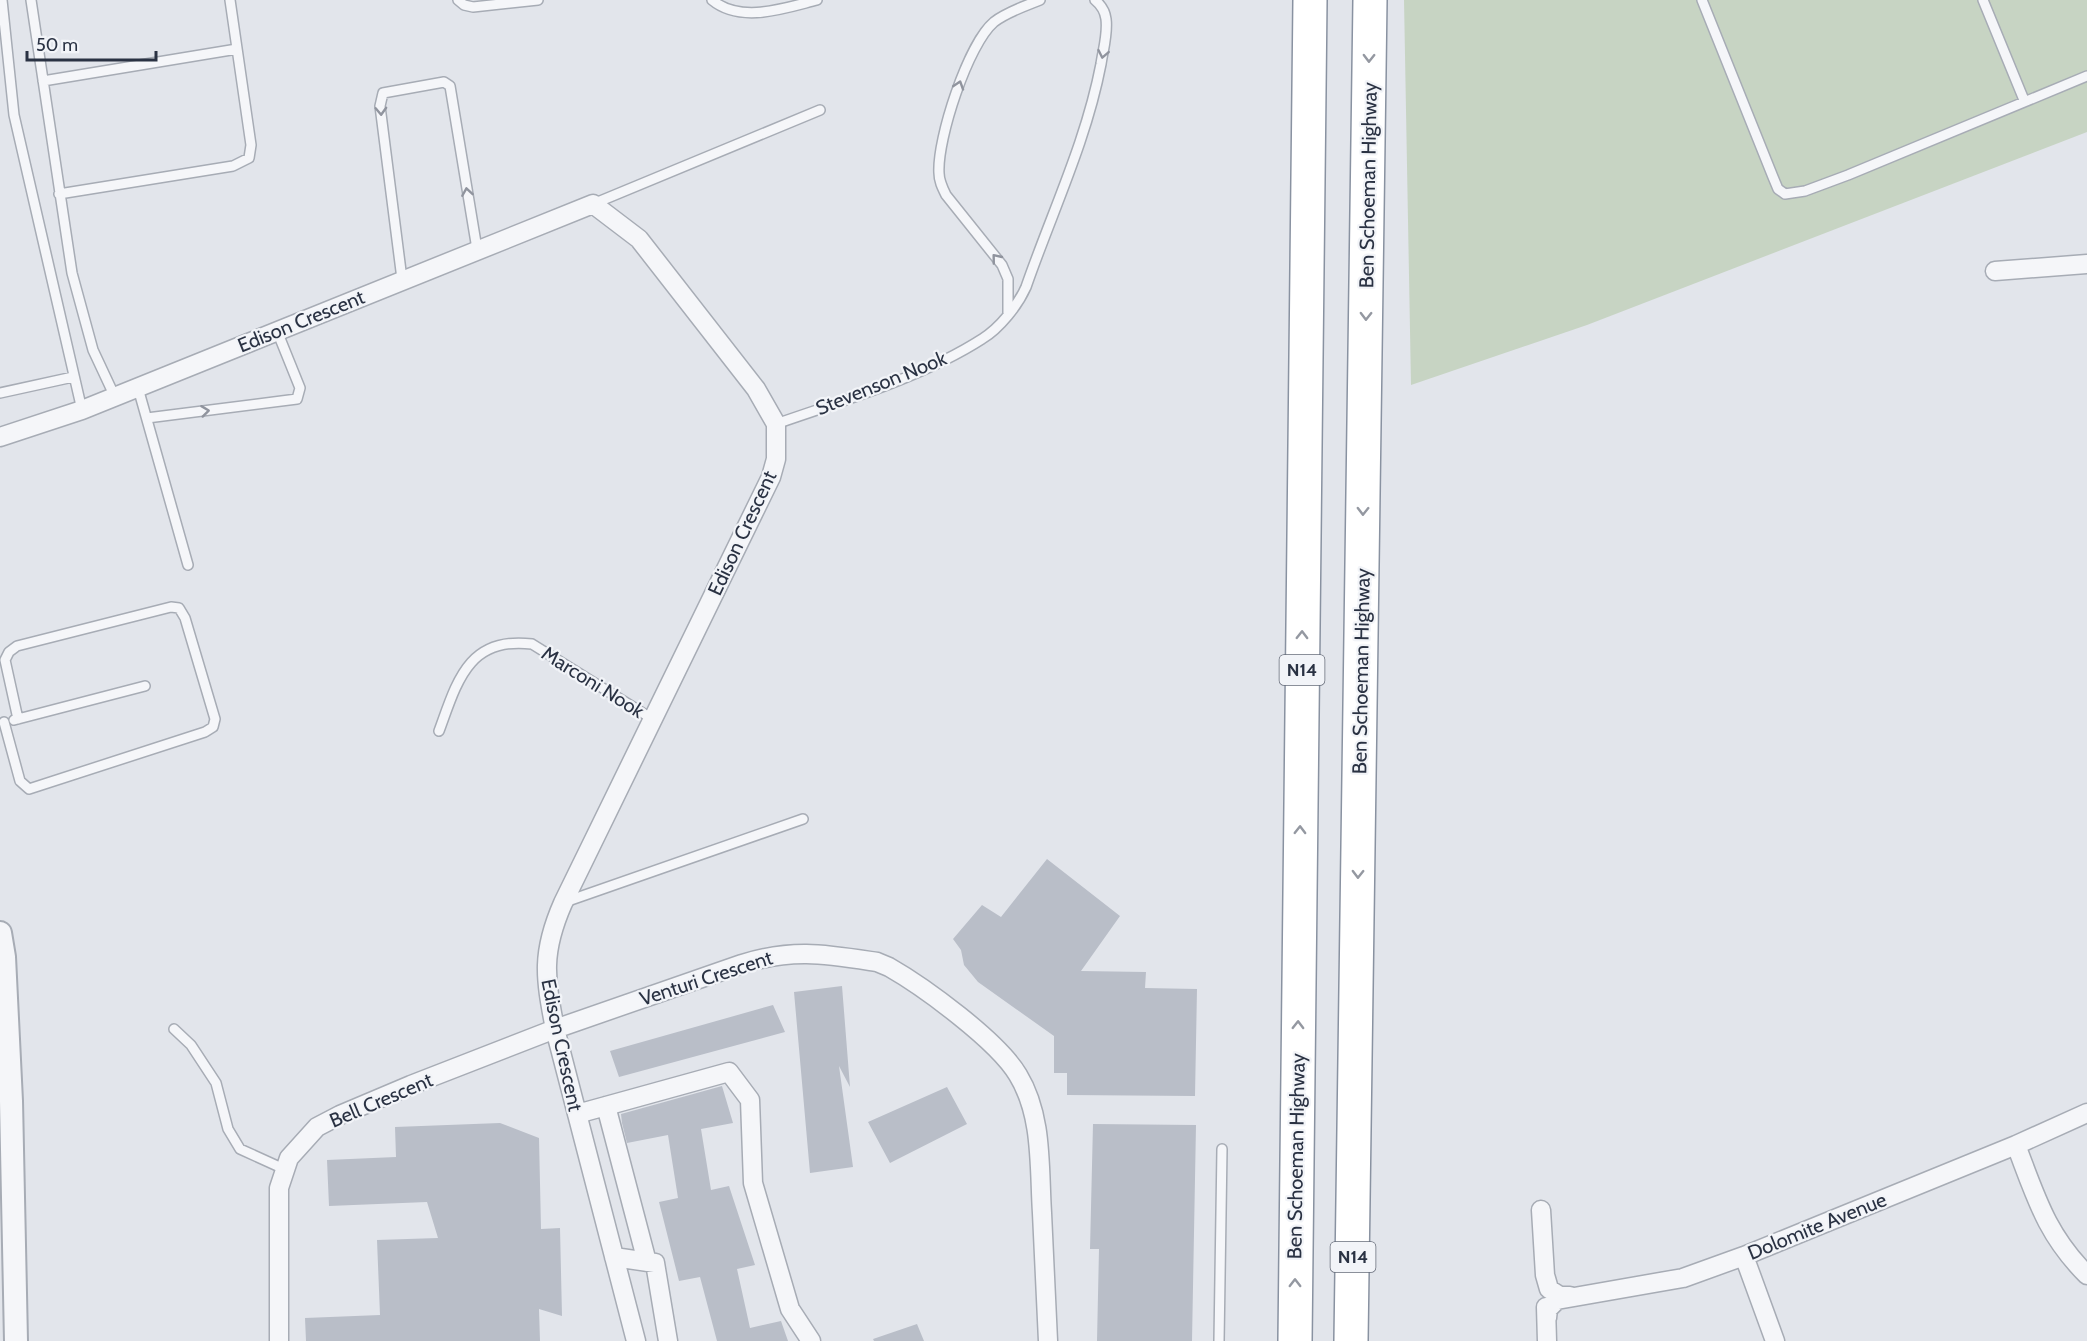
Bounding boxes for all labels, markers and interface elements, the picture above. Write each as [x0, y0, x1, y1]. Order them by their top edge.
scale bar [27, 24, 156, 62]
text: 50 m [36, 34, 78, 56]
one-way arrow [1097, 49, 1110, 59]
one-way arrow [1363, 54, 1376, 63]
one-way arrow [952, 80, 965, 90]
street label: Ben Schoeman Highway [1354, 82, 1382, 288]
one-way arrow [375, 107, 388, 116]
one-way arrow [461, 187, 474, 197]
one-way arrow [993, 254, 1004, 265]
street label: Edison Crescent [234, 285, 368, 357]
one-way arrow [1360, 312, 1372, 321]
street label: Stevenson Nook [812, 346, 950, 420]
one-way arrow [201, 406, 210, 418]
street label: Edison Crescent [703, 467, 781, 599]
one-way arrow [1357, 507, 1369, 516]
street label: Ben Schoeman Highway [1347, 568, 1375, 774]
one-way arrow [1296, 630, 1308, 639]
street label: Marconi Nook [537, 641, 649, 723]
road number: N14 [1280, 655, 1324, 685]
one-way arrow [1294, 825, 1306, 834]
one-way arrow [1352, 870, 1365, 879]
street label: Venturi Crescent [637, 945, 776, 1011]
street label: Edison Crescent [536, 977, 588, 1114]
one-way arrow [1292, 1020, 1304, 1029]
street label: Ben Schoeman Highway [1282, 1053, 1310, 1259]
street label: Bell Crescent [326, 1067, 436, 1133]
street label: Dolomite Avenue [1744, 1187, 1890, 1265]
road number: N14 [1330, 1242, 1376, 1272]
one-way arrow [1289, 1278, 1301, 1287]

